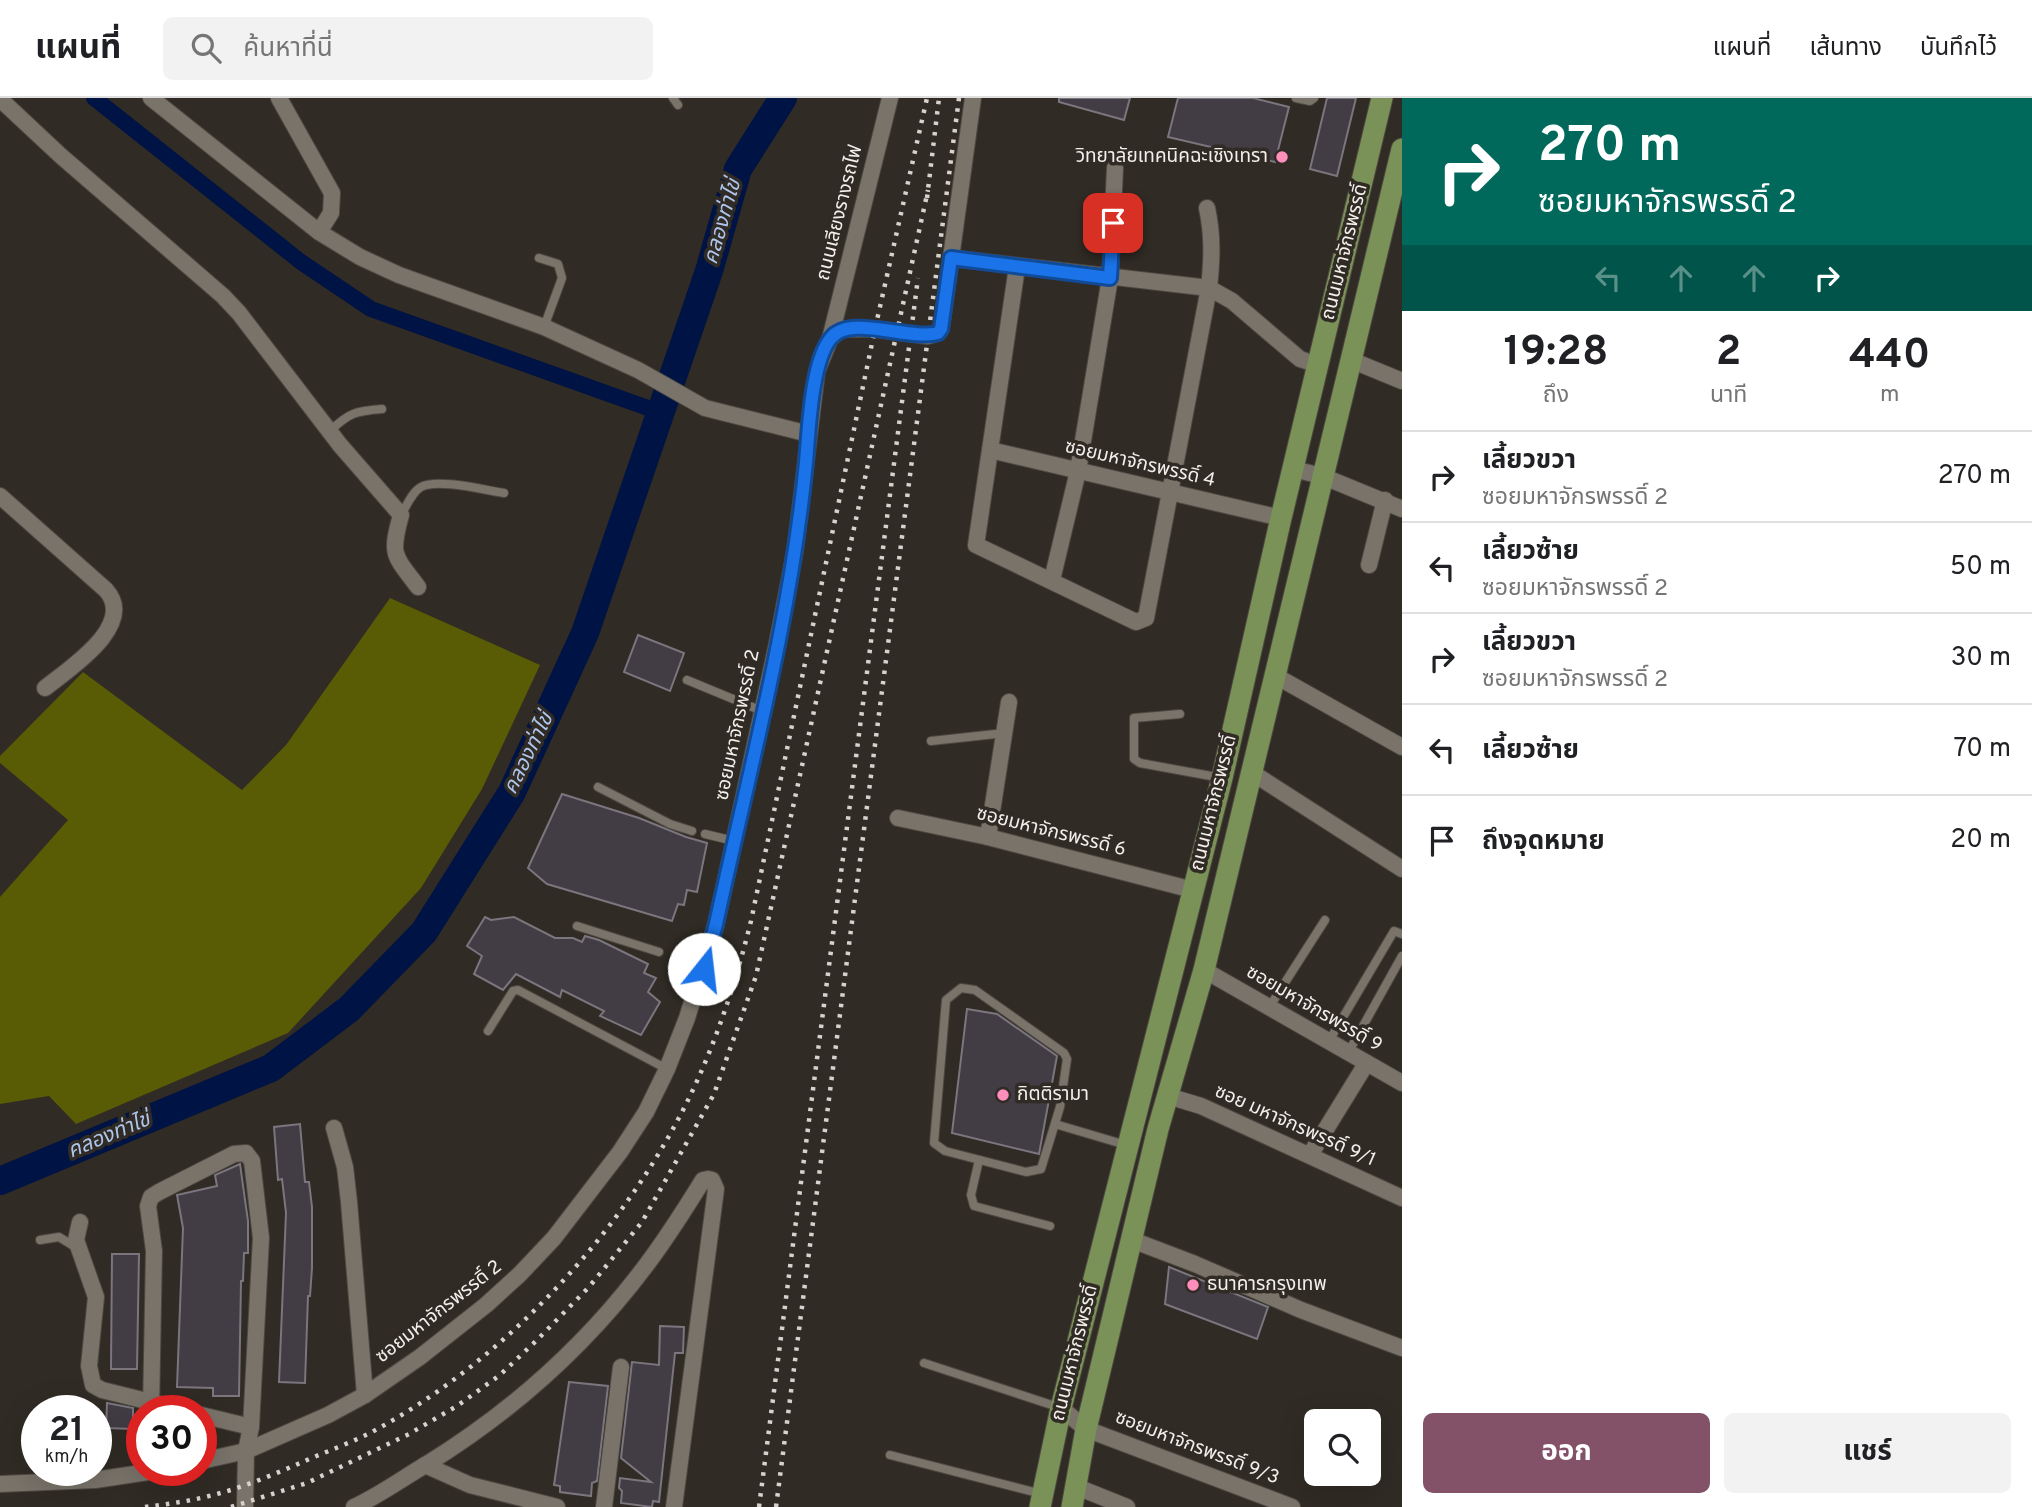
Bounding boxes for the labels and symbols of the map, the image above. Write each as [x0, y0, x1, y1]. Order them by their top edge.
street label: ถนนเลียงรางรถไฟ [812, 143, 868, 283]
place label: วิทยาลัยเทคนิคฉะเชิงเทรา [1075, 145, 1268, 169]
marker: วิทยาลัยเทคนิคฉะเชิงเทรา [1274, 149, 1290, 165]
water label: คลองท่าไข่ [698, 173, 749, 268]
street label: ถนนมหาจักรพรรดิ์ [1316, 181, 1374, 323]
pin [1083, 193, 1143, 253]
street label: ซอยมหาจักรพรรดิ์ 4 [1062, 434, 1218, 493]
street label: ซอยมหาจักรพรรดิ์ 2 [709, 647, 766, 803]
water label: คลองท่าไข่ [498, 706, 562, 799]
street label: ถนนมหาจักรพรรดิ์ [1185, 732, 1243, 874]
street label: ซอยมหาจักรพรรดิ์ 6 [974, 801, 1129, 862]
position arrow [667, 932, 741, 1006]
street label: ซอยมหาจักรพรรดิ์ 9 [1242, 960, 1387, 1058]
street label: ซอย มหาจักรพรรดิ์ 9/1 [1211, 1079, 1380, 1172]
place label: กิตติรามา [1017, 1083, 1089, 1107]
marker: กิตติรามา [995, 1087, 1011, 1103]
water label: คลองท่าไข่ [64, 1105, 157, 1165]
street label: ซอยมหาจักรพรรดิ์ 2 [371, 1255, 507, 1369]
place label: ธนาคารกรุงเทพ [1207, 1273, 1327, 1297]
marker: ธนาคารกรุงเทพ [1185, 1277, 1201, 1293]
street label: ถนนมหาจักรพรรดิ์ [1046, 1282, 1104, 1424]
speed limit sign: 30 [126, 1395, 217, 1486]
street label: ซอยมหาจักรพรรดิ์ 9/3 [1111, 1405, 1283, 1490]

